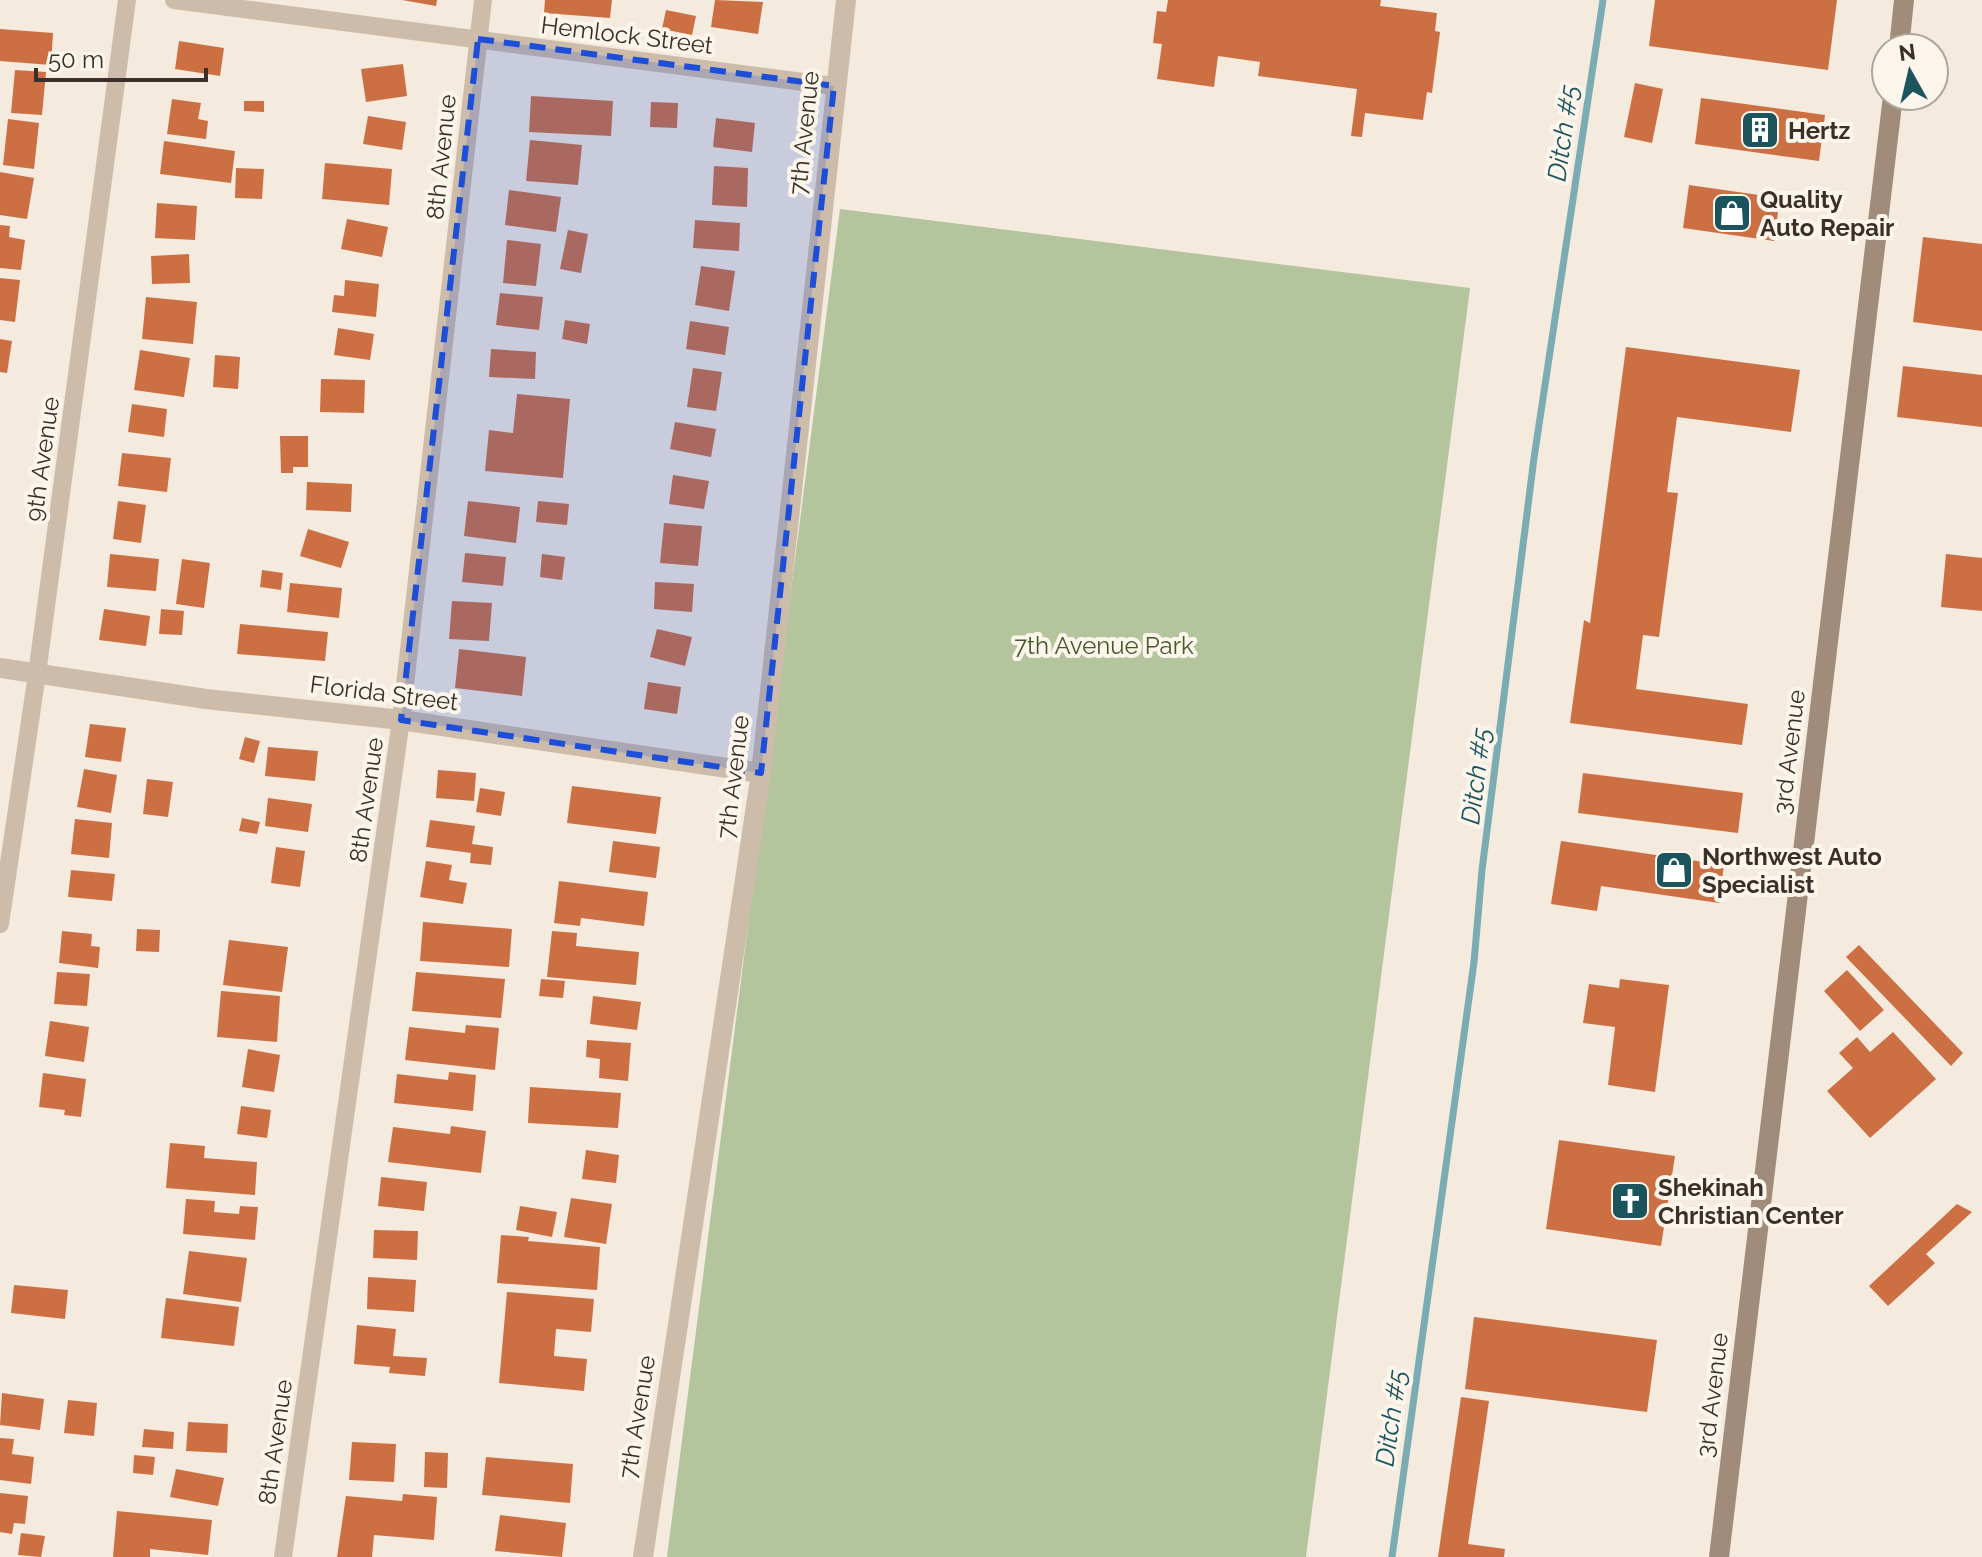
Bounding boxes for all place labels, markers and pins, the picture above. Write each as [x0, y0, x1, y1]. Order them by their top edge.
building icon: Hertz [1739, 109, 1781, 151]
place label: Hertz [1788, 116, 1851, 145]
place label: Quality Auto Repair [1760, 185, 1894, 242]
shop icon: Quality Auto Repair [1711, 192, 1753, 234]
place label: Northwest Auto Specialist [1702, 842, 1882, 899]
shop icon: Northwest Auto Specialist [1653, 849, 1695, 891]
place label: Shekinah Christian Center [1658, 1173, 1843, 1230]
church icon: Shekinah Christian Center [1609, 1180, 1651, 1222]

